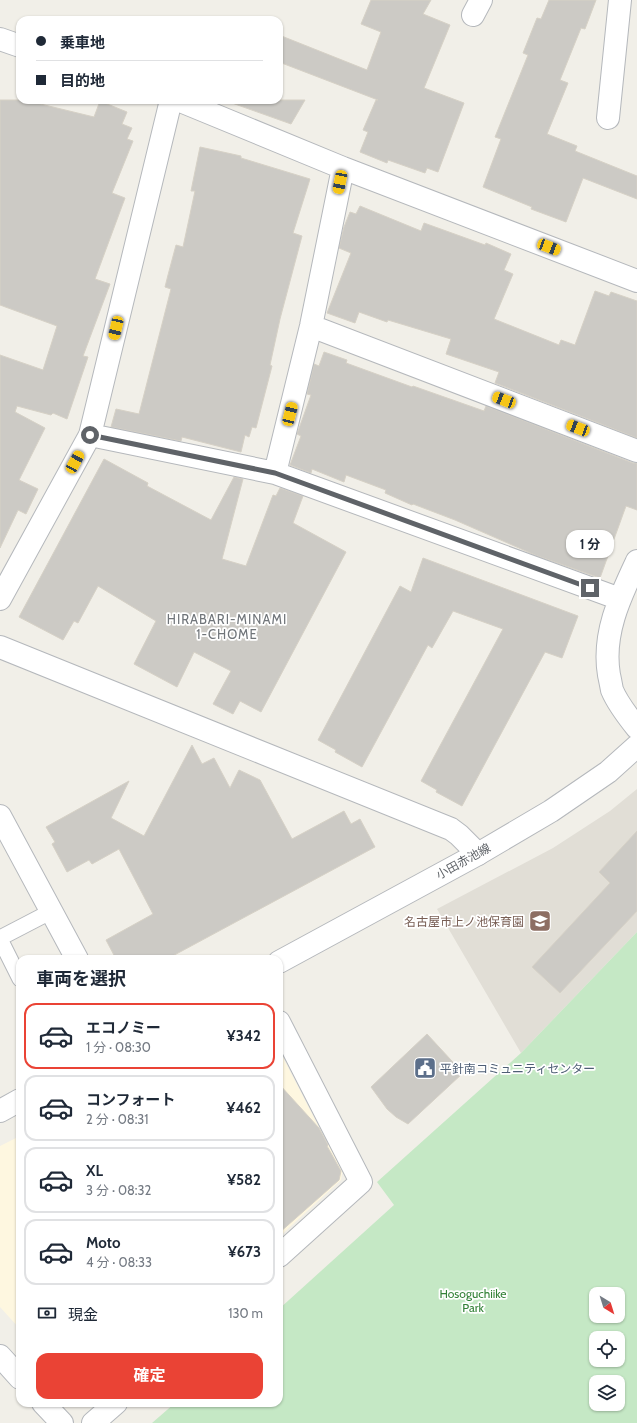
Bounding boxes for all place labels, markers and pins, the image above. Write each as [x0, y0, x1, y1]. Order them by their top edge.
school or university icon: 名古屋市上ノ池保育園 [527, 908, 553, 934]
place label: 名古屋市上ノ池保育園 [404, 914, 524, 929]
public building icon: 平針南コミュニティセンター [412, 1055, 438, 1081]
place label: 平針南コミュニティセンター [440, 1061, 595, 1076]

